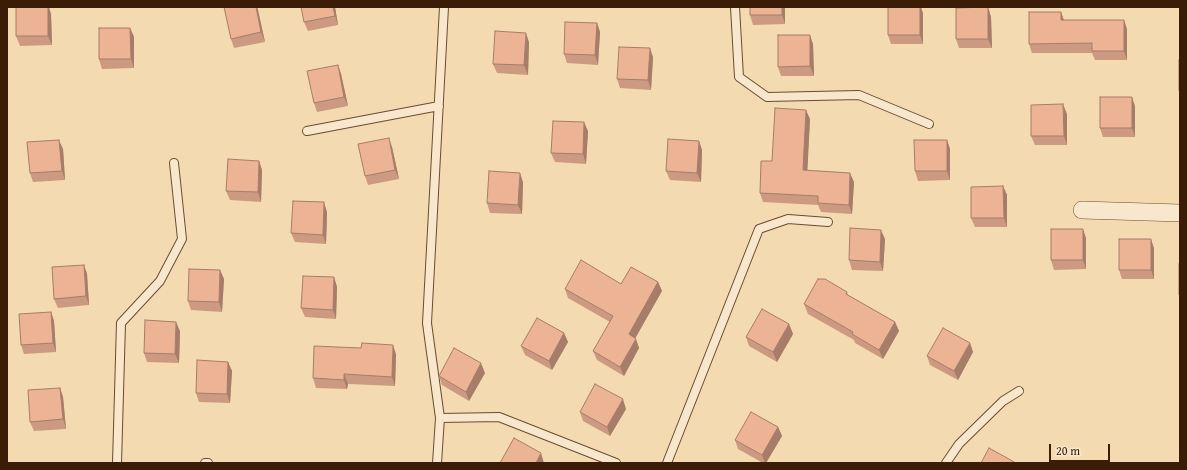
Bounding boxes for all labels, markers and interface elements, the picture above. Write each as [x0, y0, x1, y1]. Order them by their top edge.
scale bar [1051, 436, 1112, 462]
text: 20 m [1056, 442, 1080, 459]

